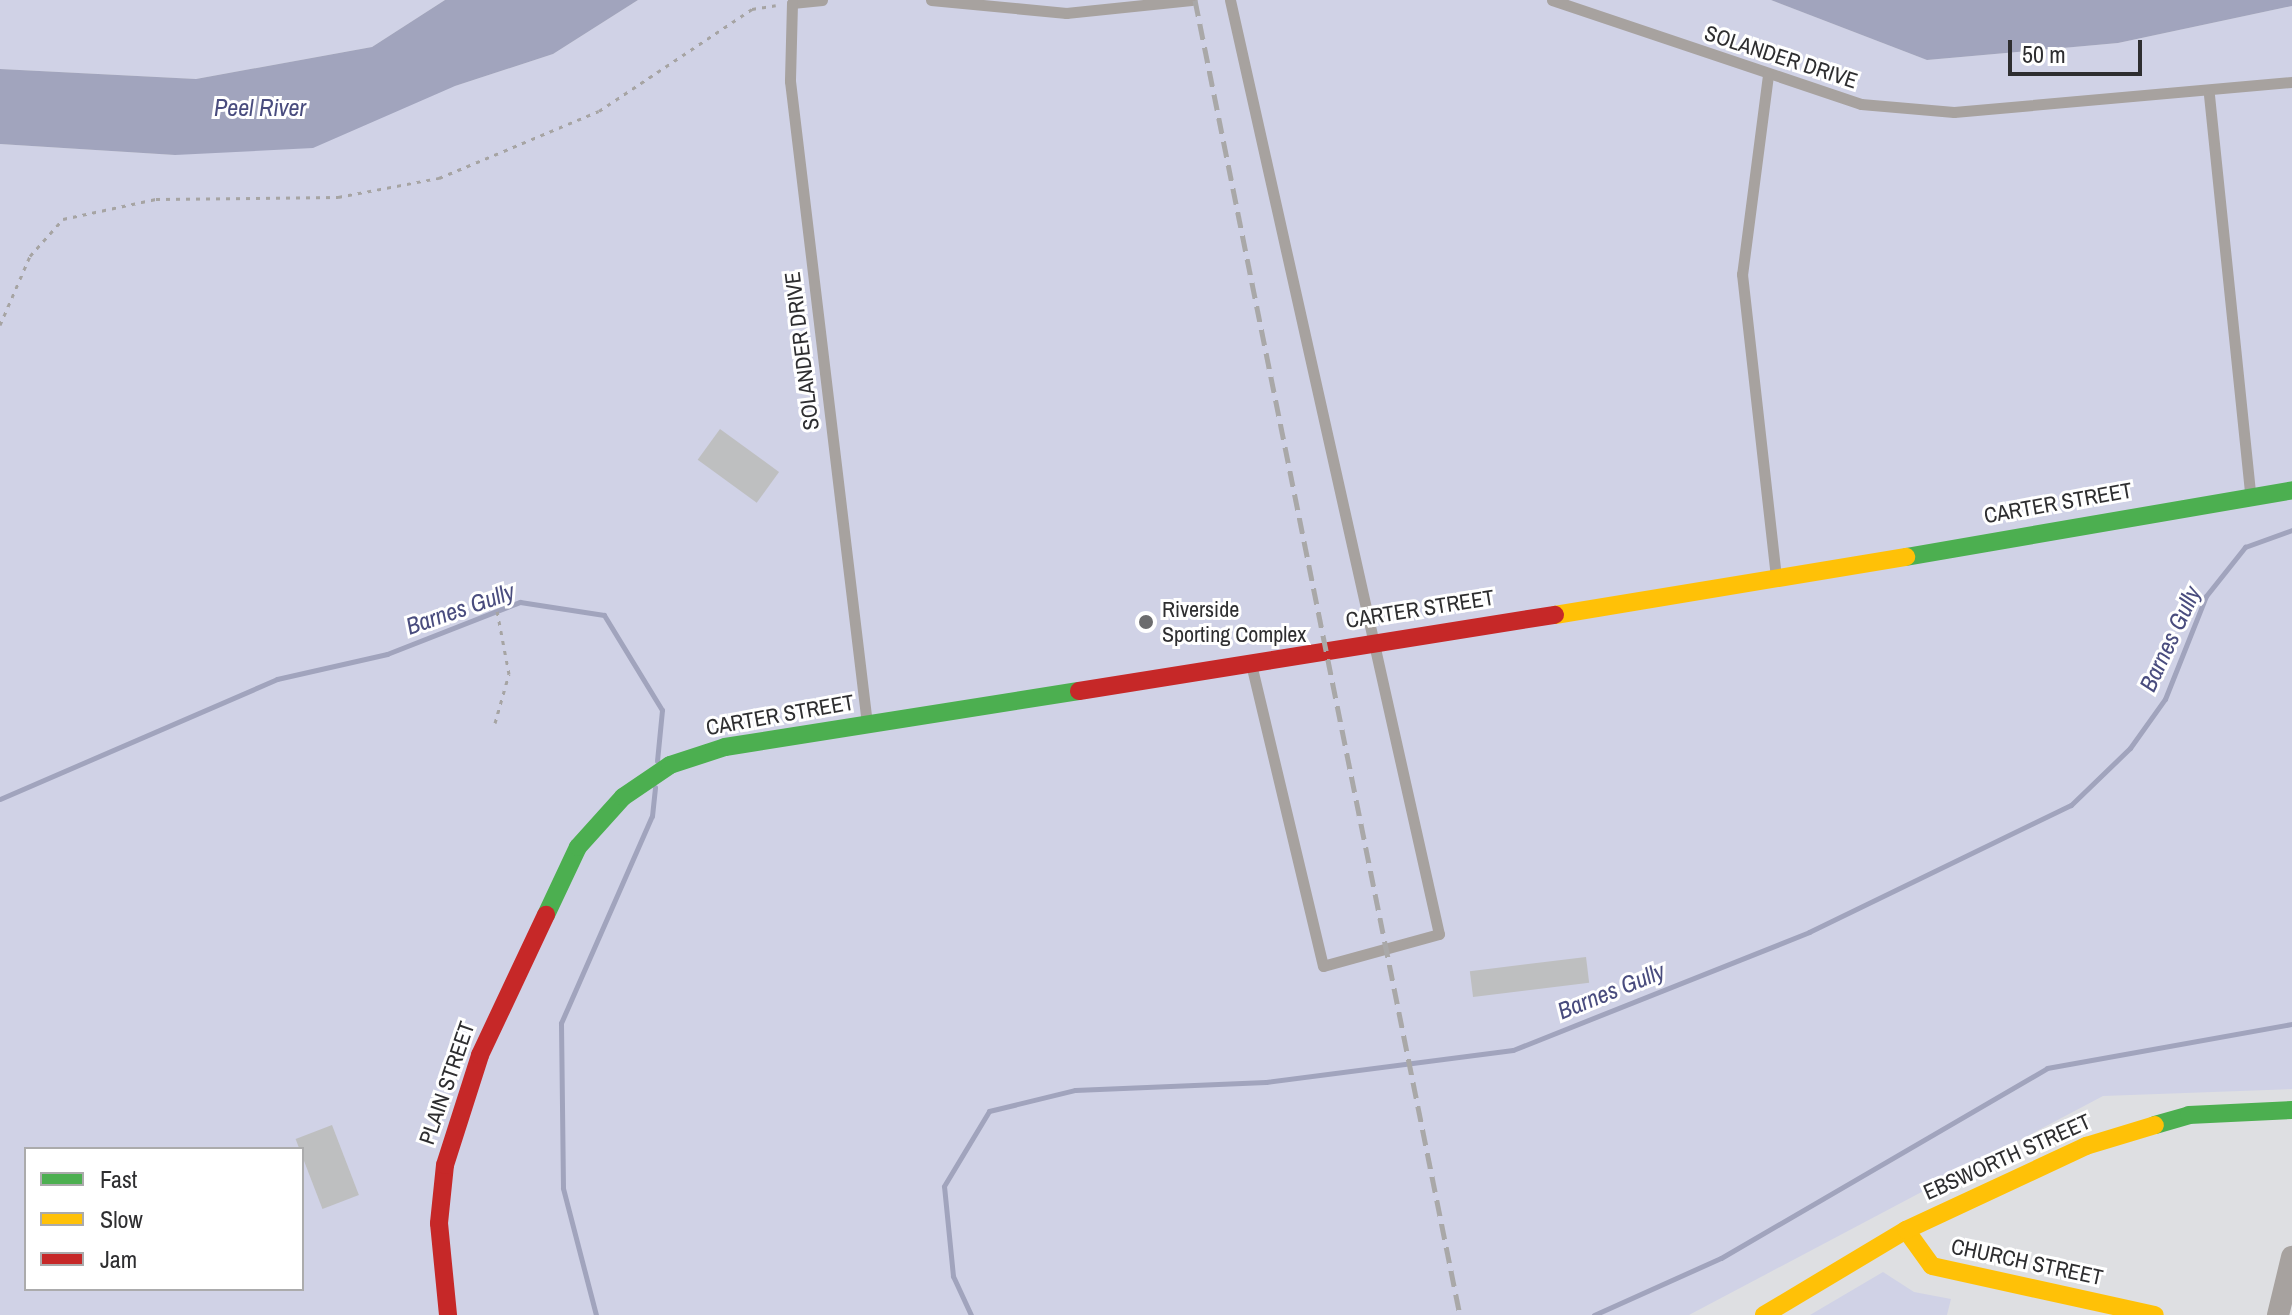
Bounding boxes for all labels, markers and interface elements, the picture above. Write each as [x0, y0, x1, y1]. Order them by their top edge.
street label: SOLANDER DRIVE [1701, 20, 1861, 94]
scale bar [2012, 24, 2146, 74]
text: 50 m [2022, 38, 2066, 70]
water label: Peel River [214, 94, 306, 122]
street label: SOLANDER DRIVE [779, 270, 825, 432]
street label: CARTER STREET [1982, 477, 2134, 529]
water label: Barnes Gully [402, 577, 518, 641]
water label: Barnes Gully [2133, 582, 2207, 696]
street label: CARTER STREET [1344, 584, 1496, 634]
place label: Riverside Sporting Complex [1162, 596, 1306, 648]
marker: Riverside Sporting Complex [1137, 613, 1155, 631]
street label: CARTER STREET [704, 689, 856, 741]
water label: Barnes Gully [1553, 957, 1669, 1025]
street label: PLAIN STREET [414, 1018, 480, 1148]
street label: EBSWORTH STREET [1919, 1108, 2095, 1206]
legend [24, 1147, 304, 1291]
text: Fast [100, 1163, 137, 1195]
text: Slow [100, 1203, 143, 1235]
street label: CHURCH STREET [1949, 1233, 2105, 1291]
text: Jam [100, 1243, 137, 1275]

